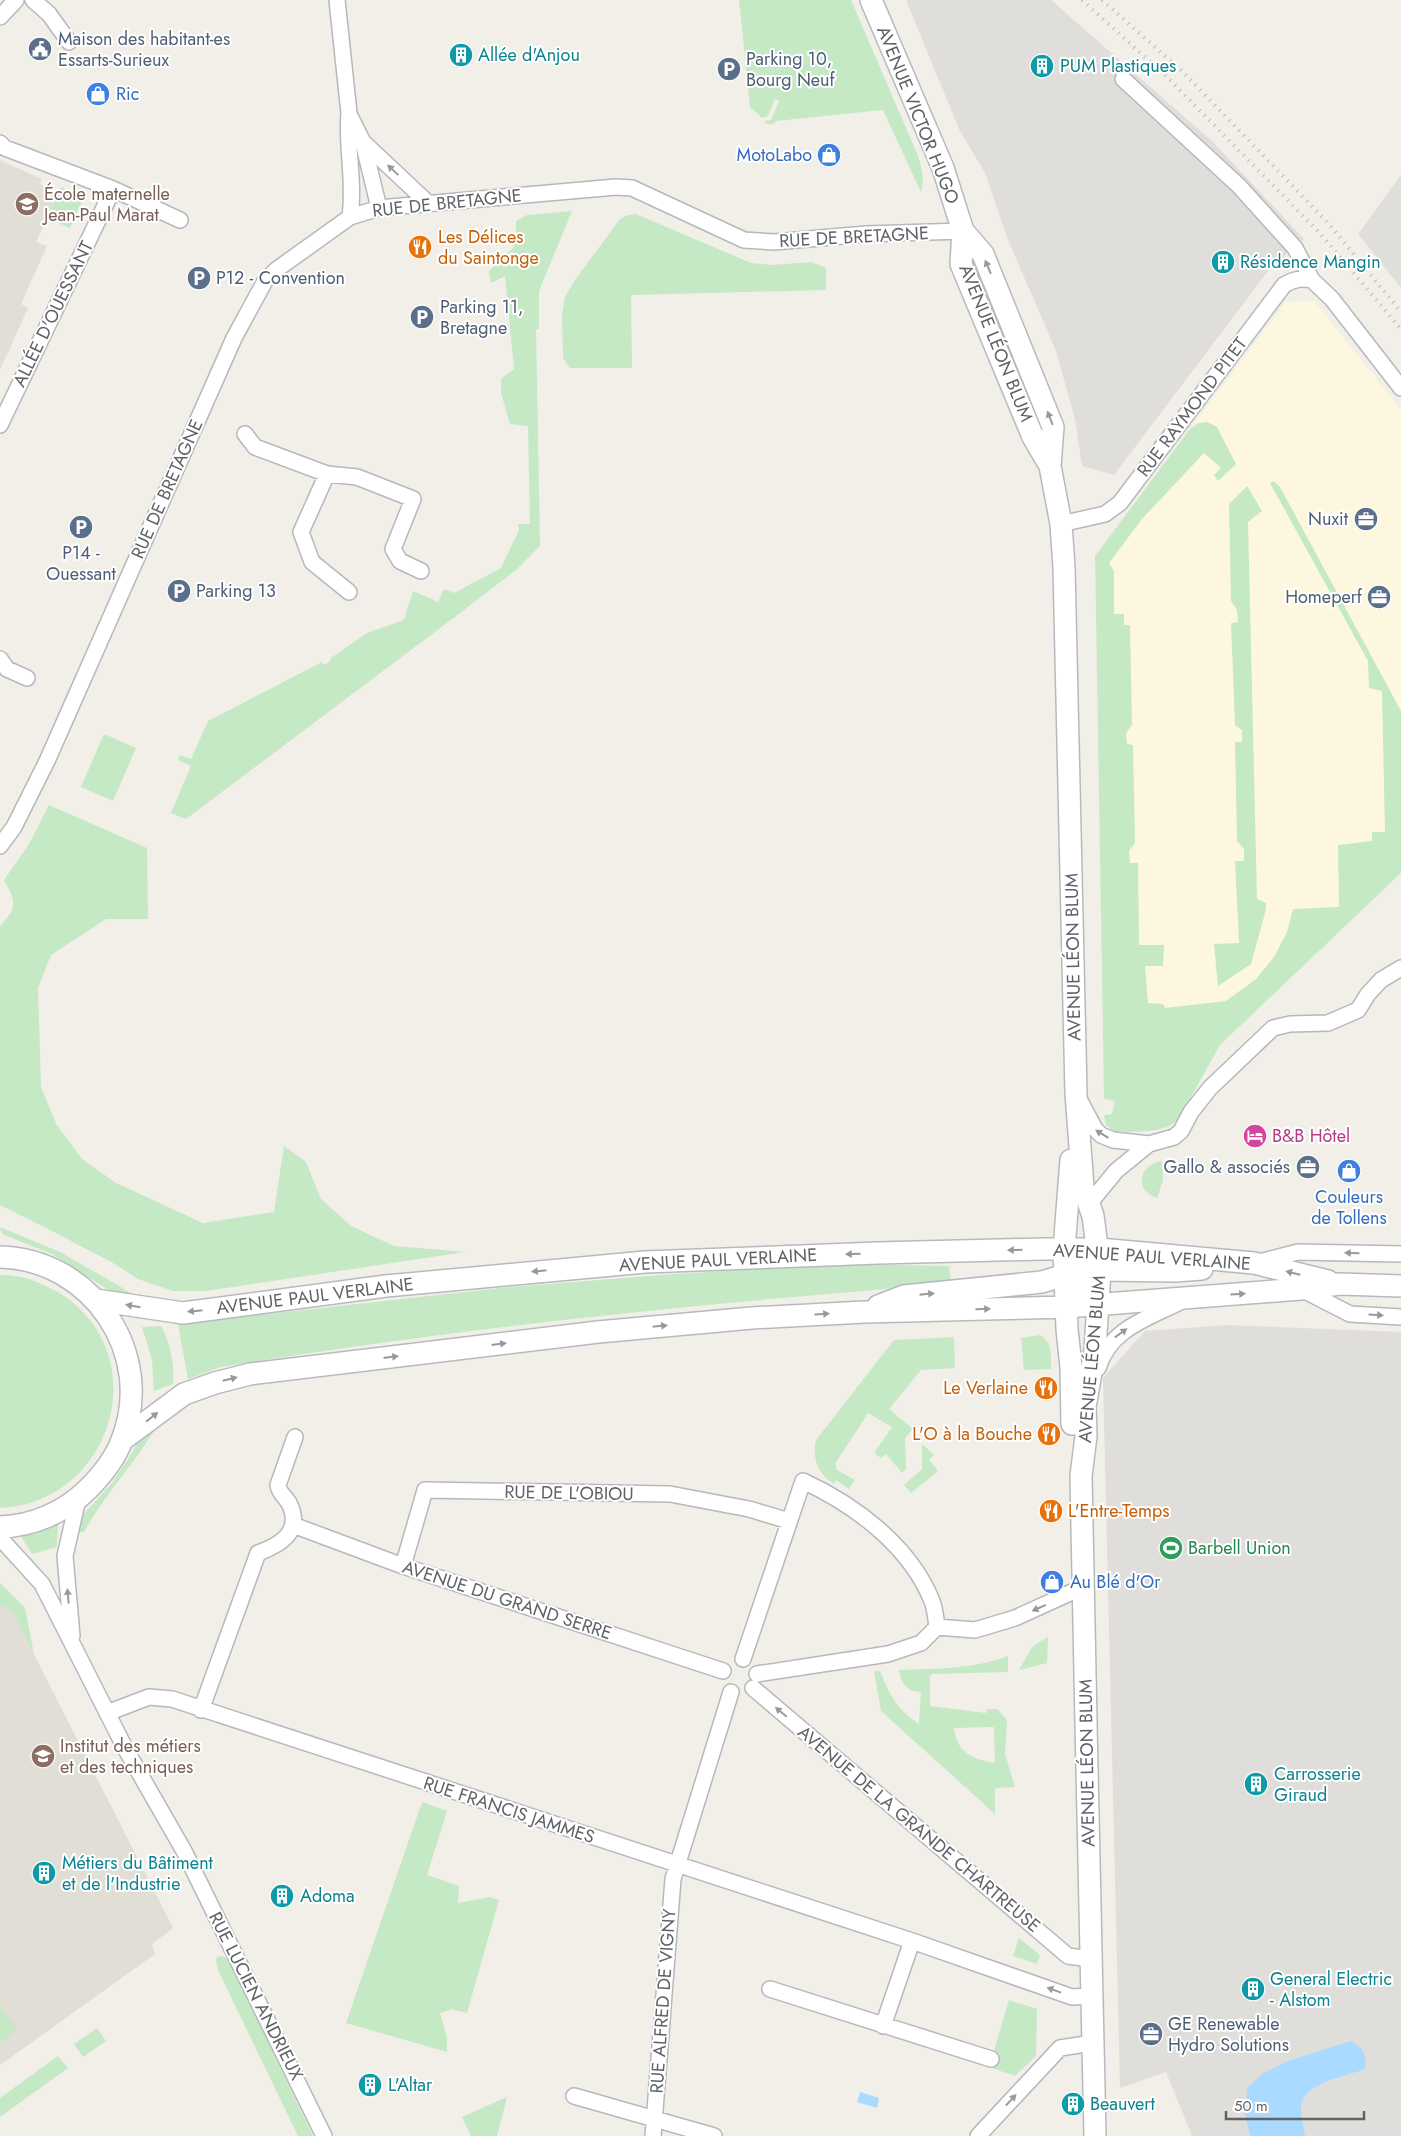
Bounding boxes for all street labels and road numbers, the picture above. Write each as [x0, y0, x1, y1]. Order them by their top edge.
street label: AVENUE VICTOR HUGO [870, 22, 966, 208]
street label: RUE DE BRETAGNE [371, 182, 523, 224]
street label: RUE DE BRETAGNE [778, 220, 930, 254]
street label: ALLÉE D'OUESSANT [6, 236, 100, 391]
street label: AVENUE LÉON BLUM [952, 260, 1040, 426]
street label: RUE RAYMOND PITET [1131, 331, 1254, 482]
street label: RUE DE BRETAGNE [125, 415, 209, 563]
street label: AVENUE LÉON BLUM [1059, 873, 1087, 1041]
street label: AVENUE PAUL VERLAINE [1052, 1237, 1252, 1277]
street label: AVENUE PAUL VERLAINE [618, 1242, 818, 1278]
street label: AVENUE PAUL VERLAINE [215, 1271, 415, 1321]
street label: AVENUE LÉON BLUM [1072, 1274, 1112, 1444]
street label: RUE DE L'OBIOU [504, 1479, 634, 1507]
street label: AVENUE DU GRAND SERRE [399, 1554, 615, 1646]
street label: AVENUE LÉON BLUM [1073, 1679, 1101, 1847]
street label: AVENUE DE LA GRANDE CHARTREUSE [792, 1719, 1046, 1939]
street label: RUE FRANCIS JAMMES [420, 1770, 598, 1850]
street label: RUE LUCIEN ANDRIEUX [202, 1907, 310, 2085]
street label: RUE ALFRED DE VIGNY [644, 1907, 682, 2094]

